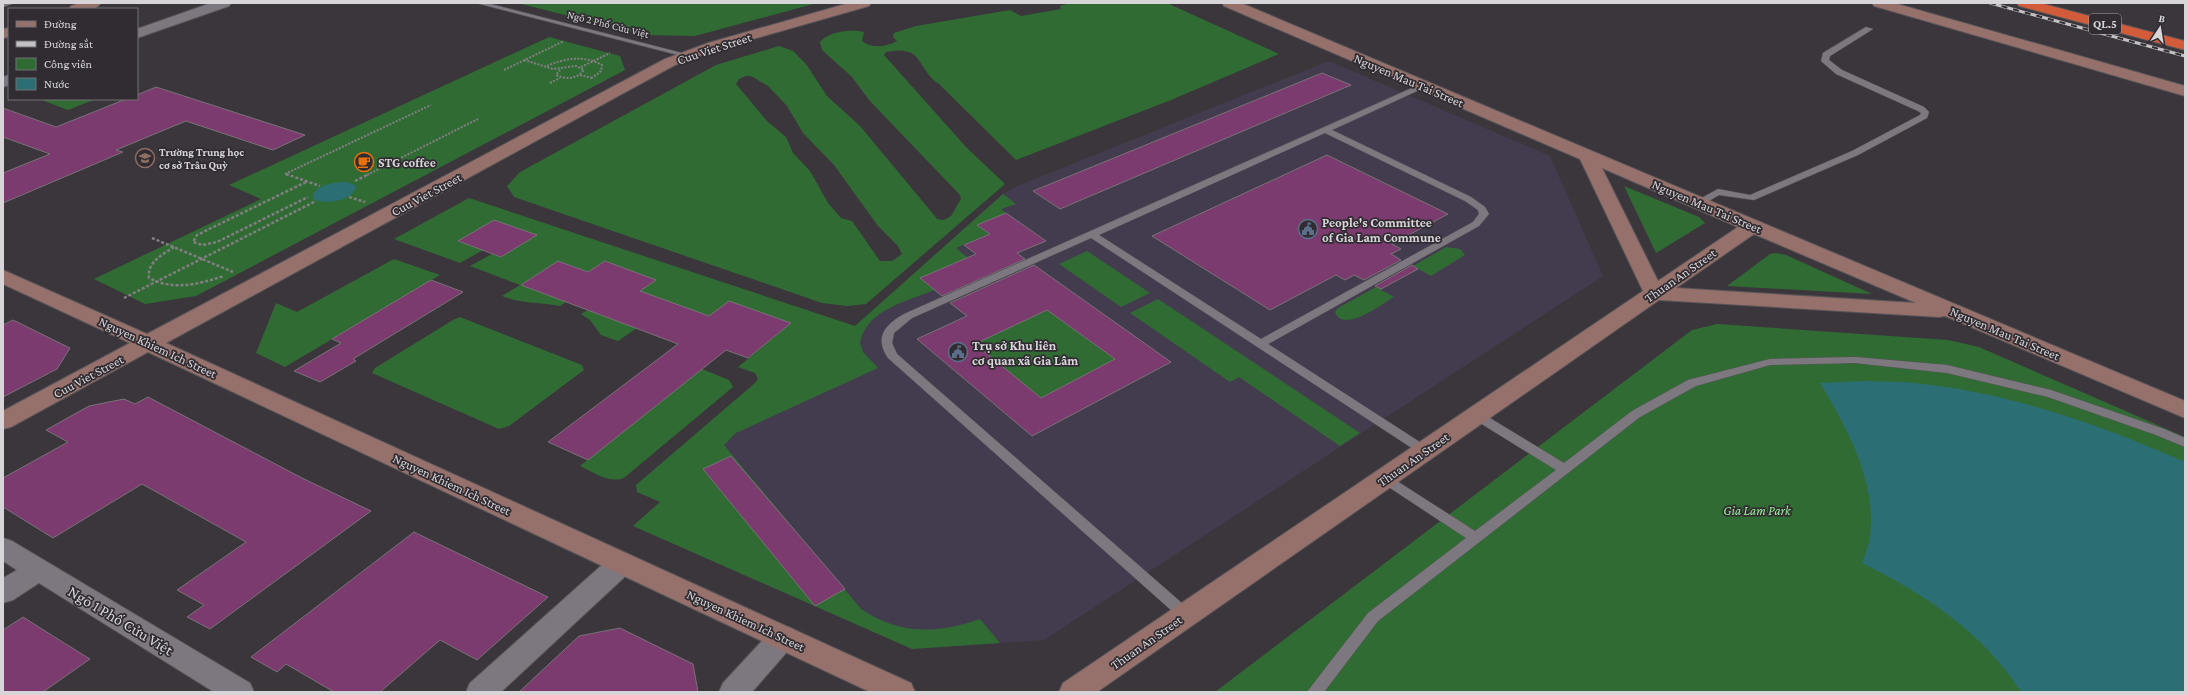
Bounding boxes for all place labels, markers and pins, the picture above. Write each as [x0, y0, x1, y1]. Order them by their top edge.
place label: Trường Trung học cơ sở Trâu Quỳ [159, 146, 244, 171]
school or university icon: Trường Trung học cơ sở Trâu Quỳ [134, 147, 156, 169]
cafe icon: STG coffee [353, 151, 375, 173]
place label: STG coffee [378, 155, 436, 170]
place label: People's Committee of Gia Lam Commune [1322, 215, 1441, 245]
public building icon: People's Committee of Gia Lam Commune [1297, 218, 1319, 240]
place label: Trụ sở Khu liên cơ quan xã Gia Lâm [972, 338, 1078, 368]
public building icon: Trụ sở Khu liên cơ quan xã Gia Lâm [947, 341, 969, 363]

